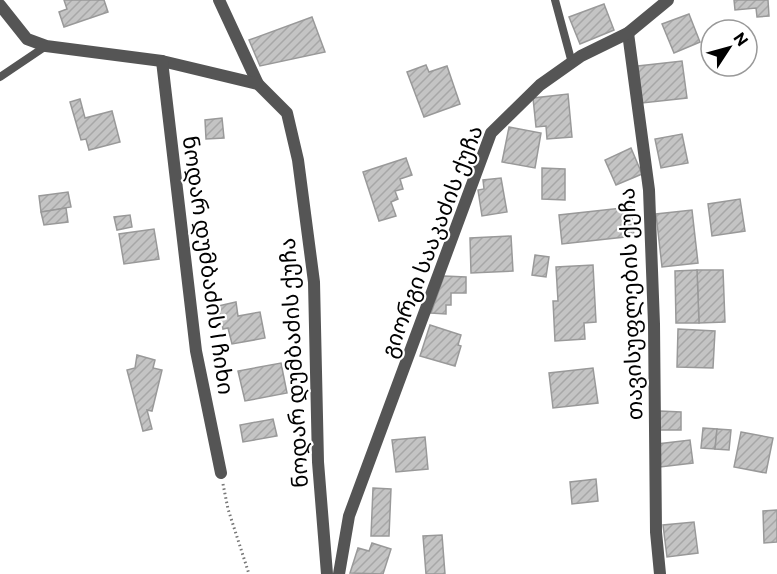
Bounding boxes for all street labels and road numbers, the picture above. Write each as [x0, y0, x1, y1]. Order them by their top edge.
street label: გიორგი სააკაძის ქუჩა [374, 121, 488, 361]
street label: ნოდარ დუმბაძის I ჩიხი [176, 134, 241, 396]
street label: თავისუფლების ქუჩა [612, 187, 649, 421]
street label: ნოდარ დუმბაძის ქუჩა [273, 237, 314, 489]

